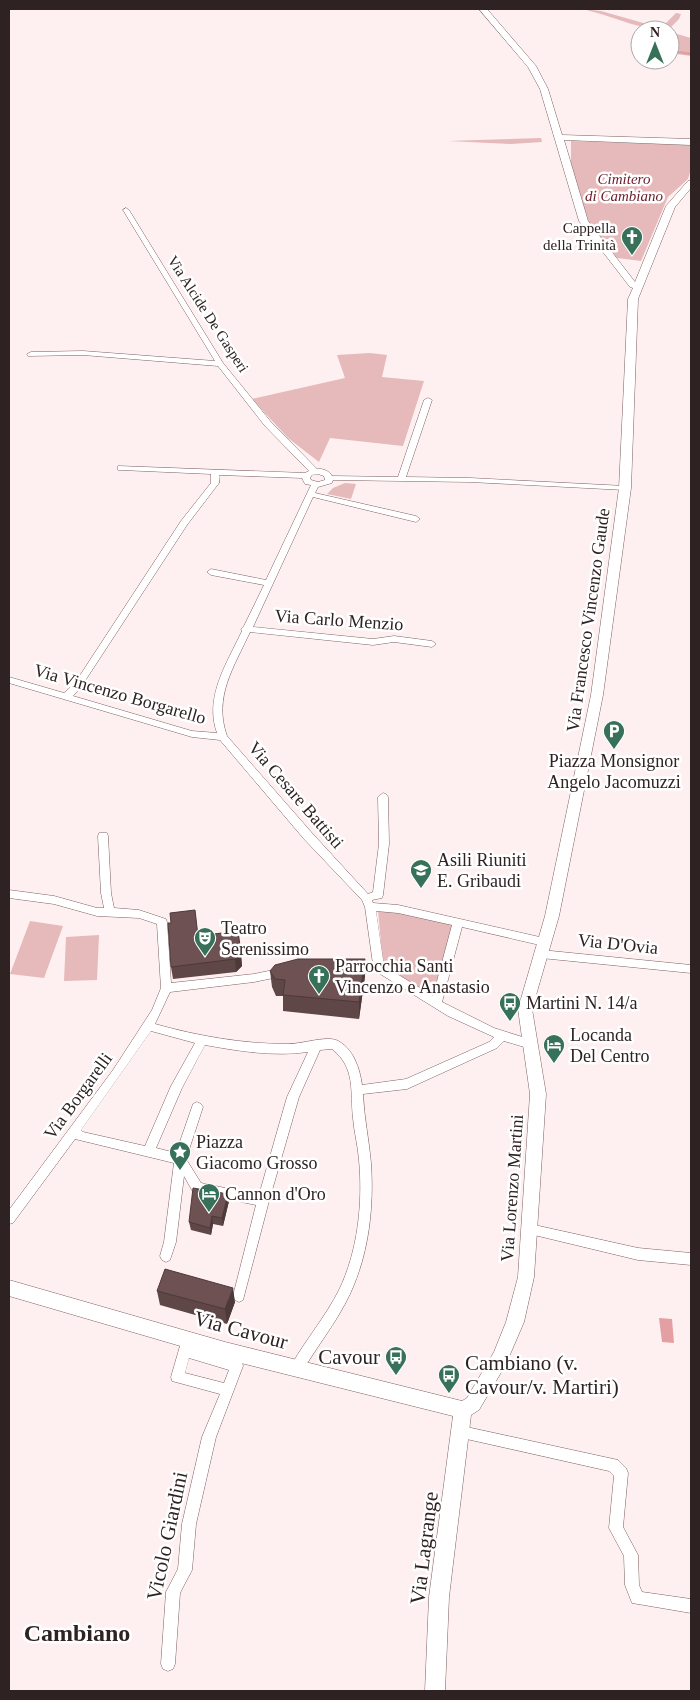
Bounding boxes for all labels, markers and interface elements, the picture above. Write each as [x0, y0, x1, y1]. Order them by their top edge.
north arrow [630, 20, 680, 70]
text: N [650, 25, 660, 40]
park label: Cimitero di Cambiano [585, 171, 663, 204]
place label: Cappella della Trinità [543, 220, 616, 253]
church icon: Cappella della Trinità [620, 225, 644, 256]
street label: Via Alcide De Gasperi [164, 253, 252, 375]
street label: Via Francesco Vincenzo Gaude [562, 507, 614, 733]
street label: Via Carlo Menzio [274, 606, 404, 634]
street label: Via Vincenzo Borgarello [32, 660, 208, 728]
parking icon: Piazza Monsignor Angelo Jacomuzzi [602, 719, 626, 750]
street label: Via Cesare Battisti [244, 738, 348, 852]
place label: Piazza Monsignor Angelo Jacomuzzi [547, 751, 681, 792]
place label: Asili Riuniti E. Gribaudi [437, 850, 527, 891]
school or university icon: Asili Riuniti E. Gribaudi [409, 858, 433, 889]
place label: Teatro Serenissimo [221, 918, 309, 959]
theatre icon: Teatro Serenissimo [193, 926, 217, 957]
street label: Via D'Ovia [577, 930, 659, 958]
place label: Parrocchia Santi Vincenzo e Anastasio [335, 956, 490, 997]
church icon: Parrocchia Santi Vincenzo e Anastasio [307, 964, 331, 995]
bus stop icon: Martini N. 14/a [498, 991, 522, 1022]
place label: Martini N. 14/a [526, 993, 637, 1013]
place label: Locanda Del Centro [570, 1025, 649, 1066]
hotel icon: Locanda Del Centro [542, 1033, 566, 1064]
street label: Via Borgarelli [40, 1049, 116, 1143]
street label: Via Lorenzo Martini [497, 1114, 527, 1262]
place label: Piazza Giacomo Grosso [196, 1132, 317, 1173]
place icon: Piazza Giacomo Grosso [168, 1140, 192, 1171]
hotel icon: Cannon d'Oro [197, 1182, 221, 1213]
place label: Cannon d'Oro [225, 1184, 326, 1204]
street label: Via Cavour [191, 1306, 291, 1354]
place label: Cavour [318, 1345, 380, 1369]
bus stop icon: Cavour [384, 1345, 408, 1376]
place label: Cambiano (v. Cavour/v. Martiri) [465, 1351, 619, 1399]
bus stop icon: Cambiano (v. Cavour/v. Martiri) [437, 1363, 461, 1394]
street label: Vicolo Giardini [142, 1469, 192, 1603]
street label: Via Lagrange [405, 1490, 443, 1606]
district label: Cambiano [24, 1620, 130, 1646]

